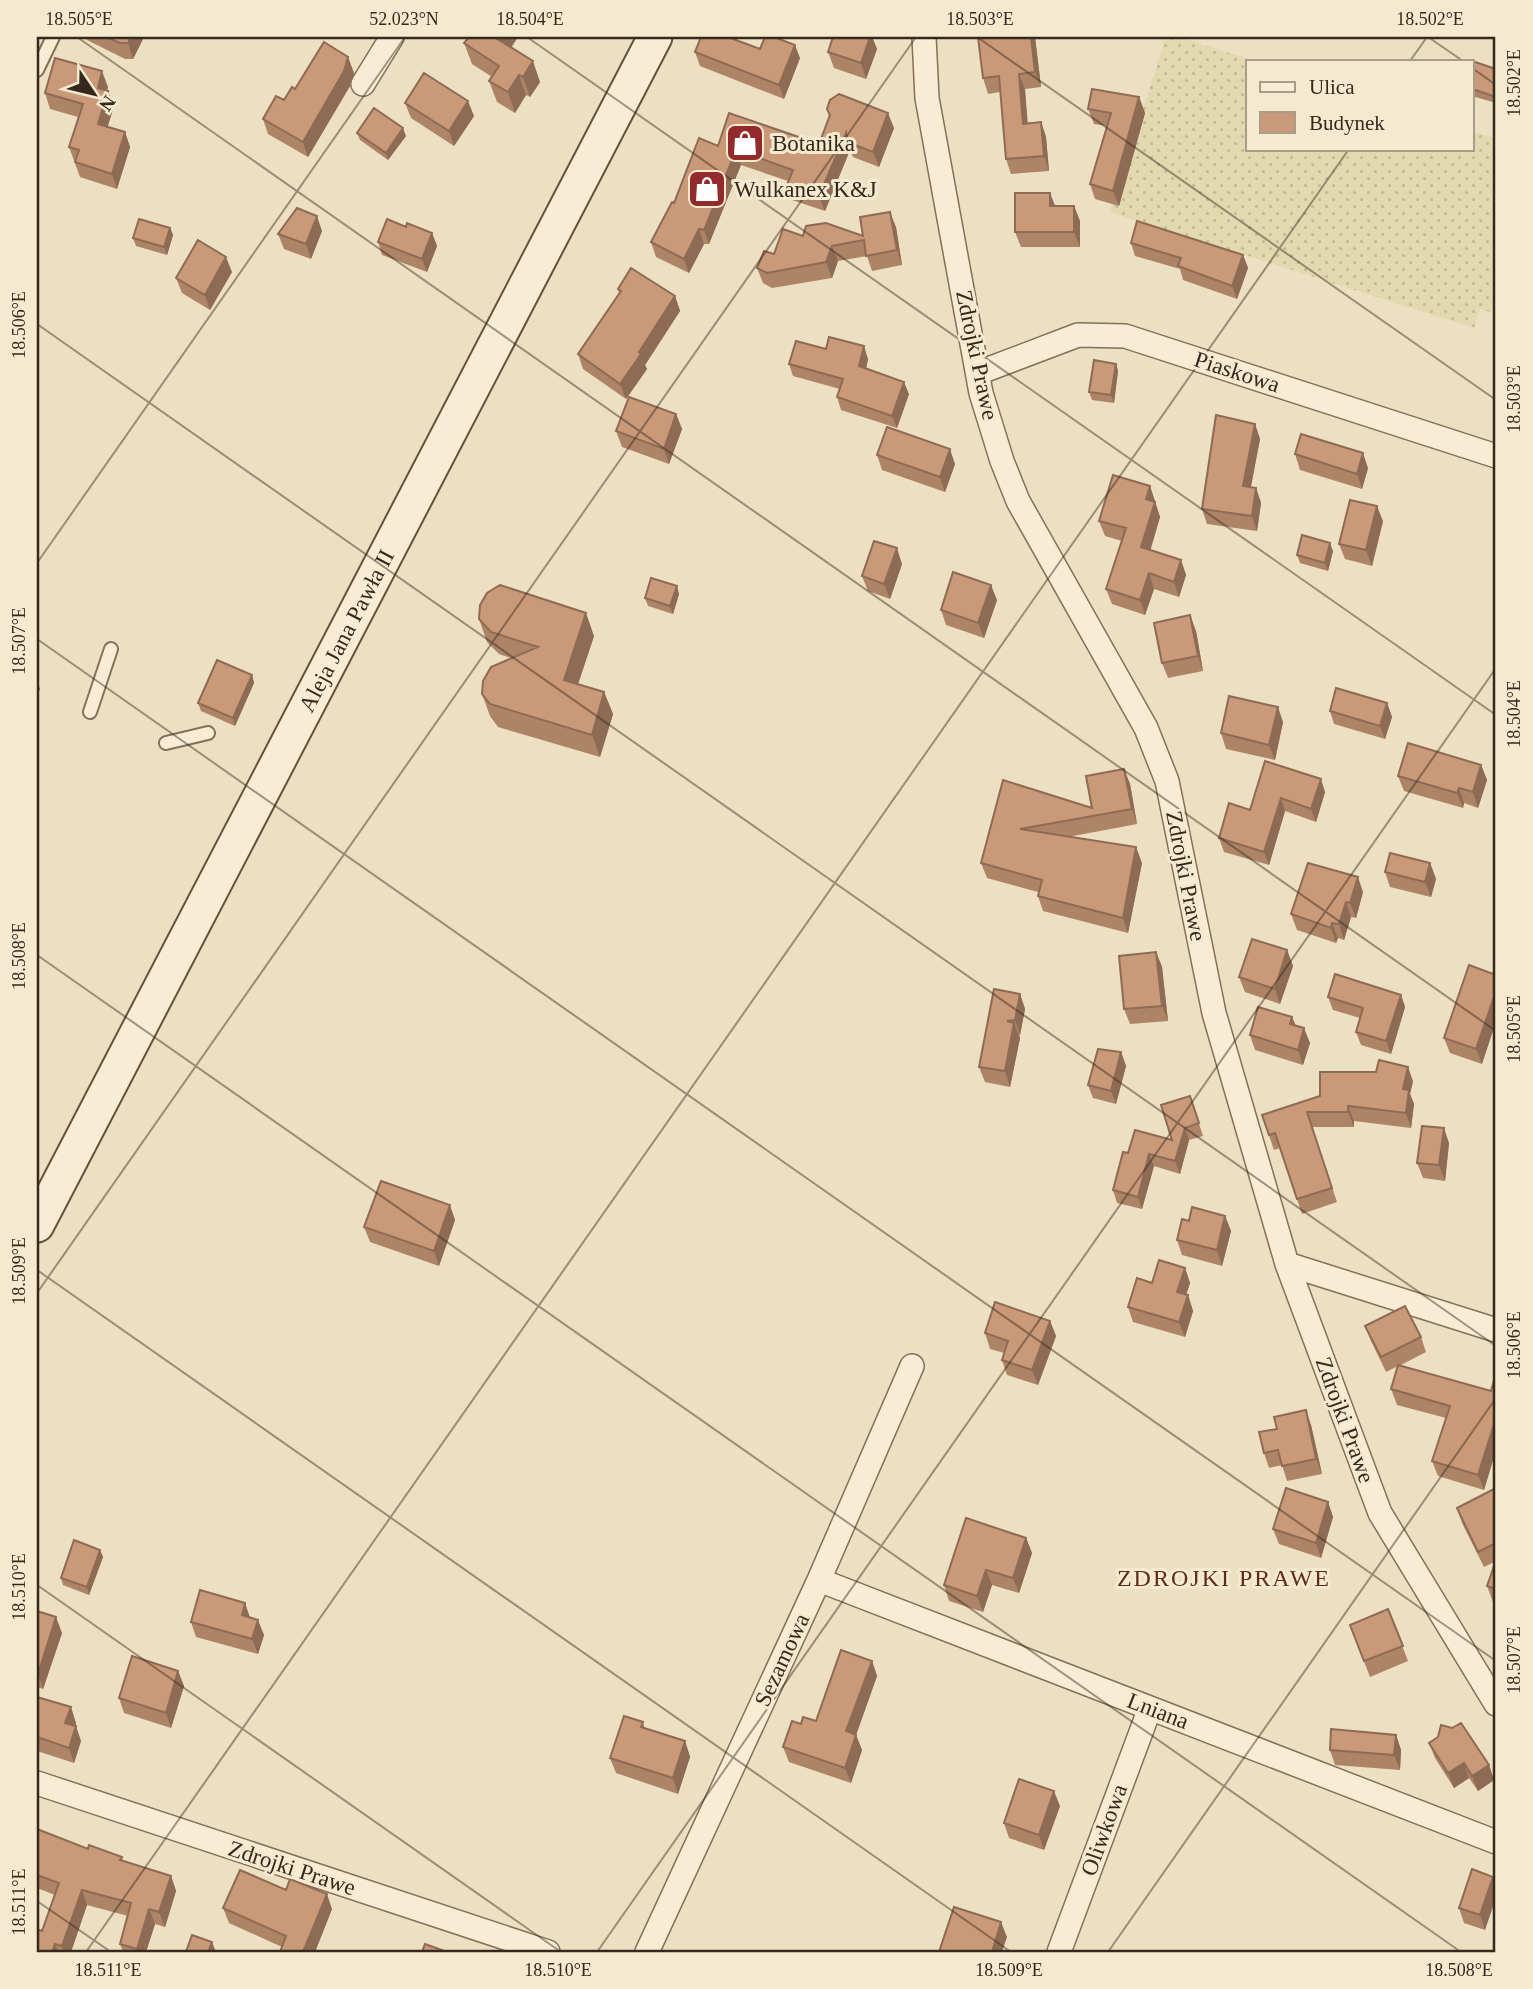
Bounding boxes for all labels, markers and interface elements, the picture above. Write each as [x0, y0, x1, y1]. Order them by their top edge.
text: 18.505°E [45, 9, 113, 29]
text: 52.023°N [369, 9, 439, 29]
text: 18.504°E [496, 9, 564, 29]
text: 18.503°E [946, 9, 1014, 29]
text: 18.502°E [1396, 9, 1464, 29]
text: 18.502°E [1504, 49, 1524, 117]
north arrow [60, 60, 130, 130]
legend [1246, 60, 1474, 150]
text: Ulica [1309, 75, 1355, 99]
text: N [95, 92, 120, 115]
text: Budynek [1309, 111, 1385, 135]
shop icon: Botanika [724, 122, 766, 164]
place label: Botanika [772, 131, 855, 156]
shop icon: Wulkanex K&J [686, 168, 728, 210]
place label: Wulkanex K&J [734, 177, 877, 202]
street label: Zdrojki Prawe [951, 288, 1003, 422]
text: 18.506°E [9, 291, 29, 359]
street label: Piaskowa [1191, 346, 1283, 398]
text: 18.503°E [1504, 365, 1524, 433]
street label: Aleja Jana Pawła II [294, 545, 399, 716]
text: 18.507°E [9, 607, 29, 675]
text: 18.504°E [1504, 680, 1524, 748]
street label: Zdrojki Prawe [1161, 809, 1211, 943]
text: 18.508°E [9, 922, 29, 990]
text: 18.505°E [1504, 995, 1524, 1063]
text: 18.509°E [9, 1237, 29, 1305]
text: 18.506°E [1504, 1311, 1524, 1379]
street label: Zdrojki Prawe [1311, 1354, 1379, 1486]
text: 18.510°E [9, 1553, 29, 1621]
district label: ZDROJKI PRAWE [1117, 1565, 1331, 1591]
street label: Sezamowa [750, 1610, 814, 1710]
text: 18.507°E [1504, 1626, 1524, 1694]
street label: Lniana [1124, 1688, 1192, 1734]
street label: Oliwkowa [1076, 1781, 1132, 1879]
street label: Zdrojki Prawe [225, 1836, 359, 1900]
text: 18.511°E [9, 1868, 29, 1936]
text: 18.511°E [74, 1960, 142, 1980]
text: 18.510°E [524, 1960, 592, 1980]
text: 18.509°E [975, 1960, 1043, 1980]
text: 18.508°E [1425, 1960, 1493, 1980]

